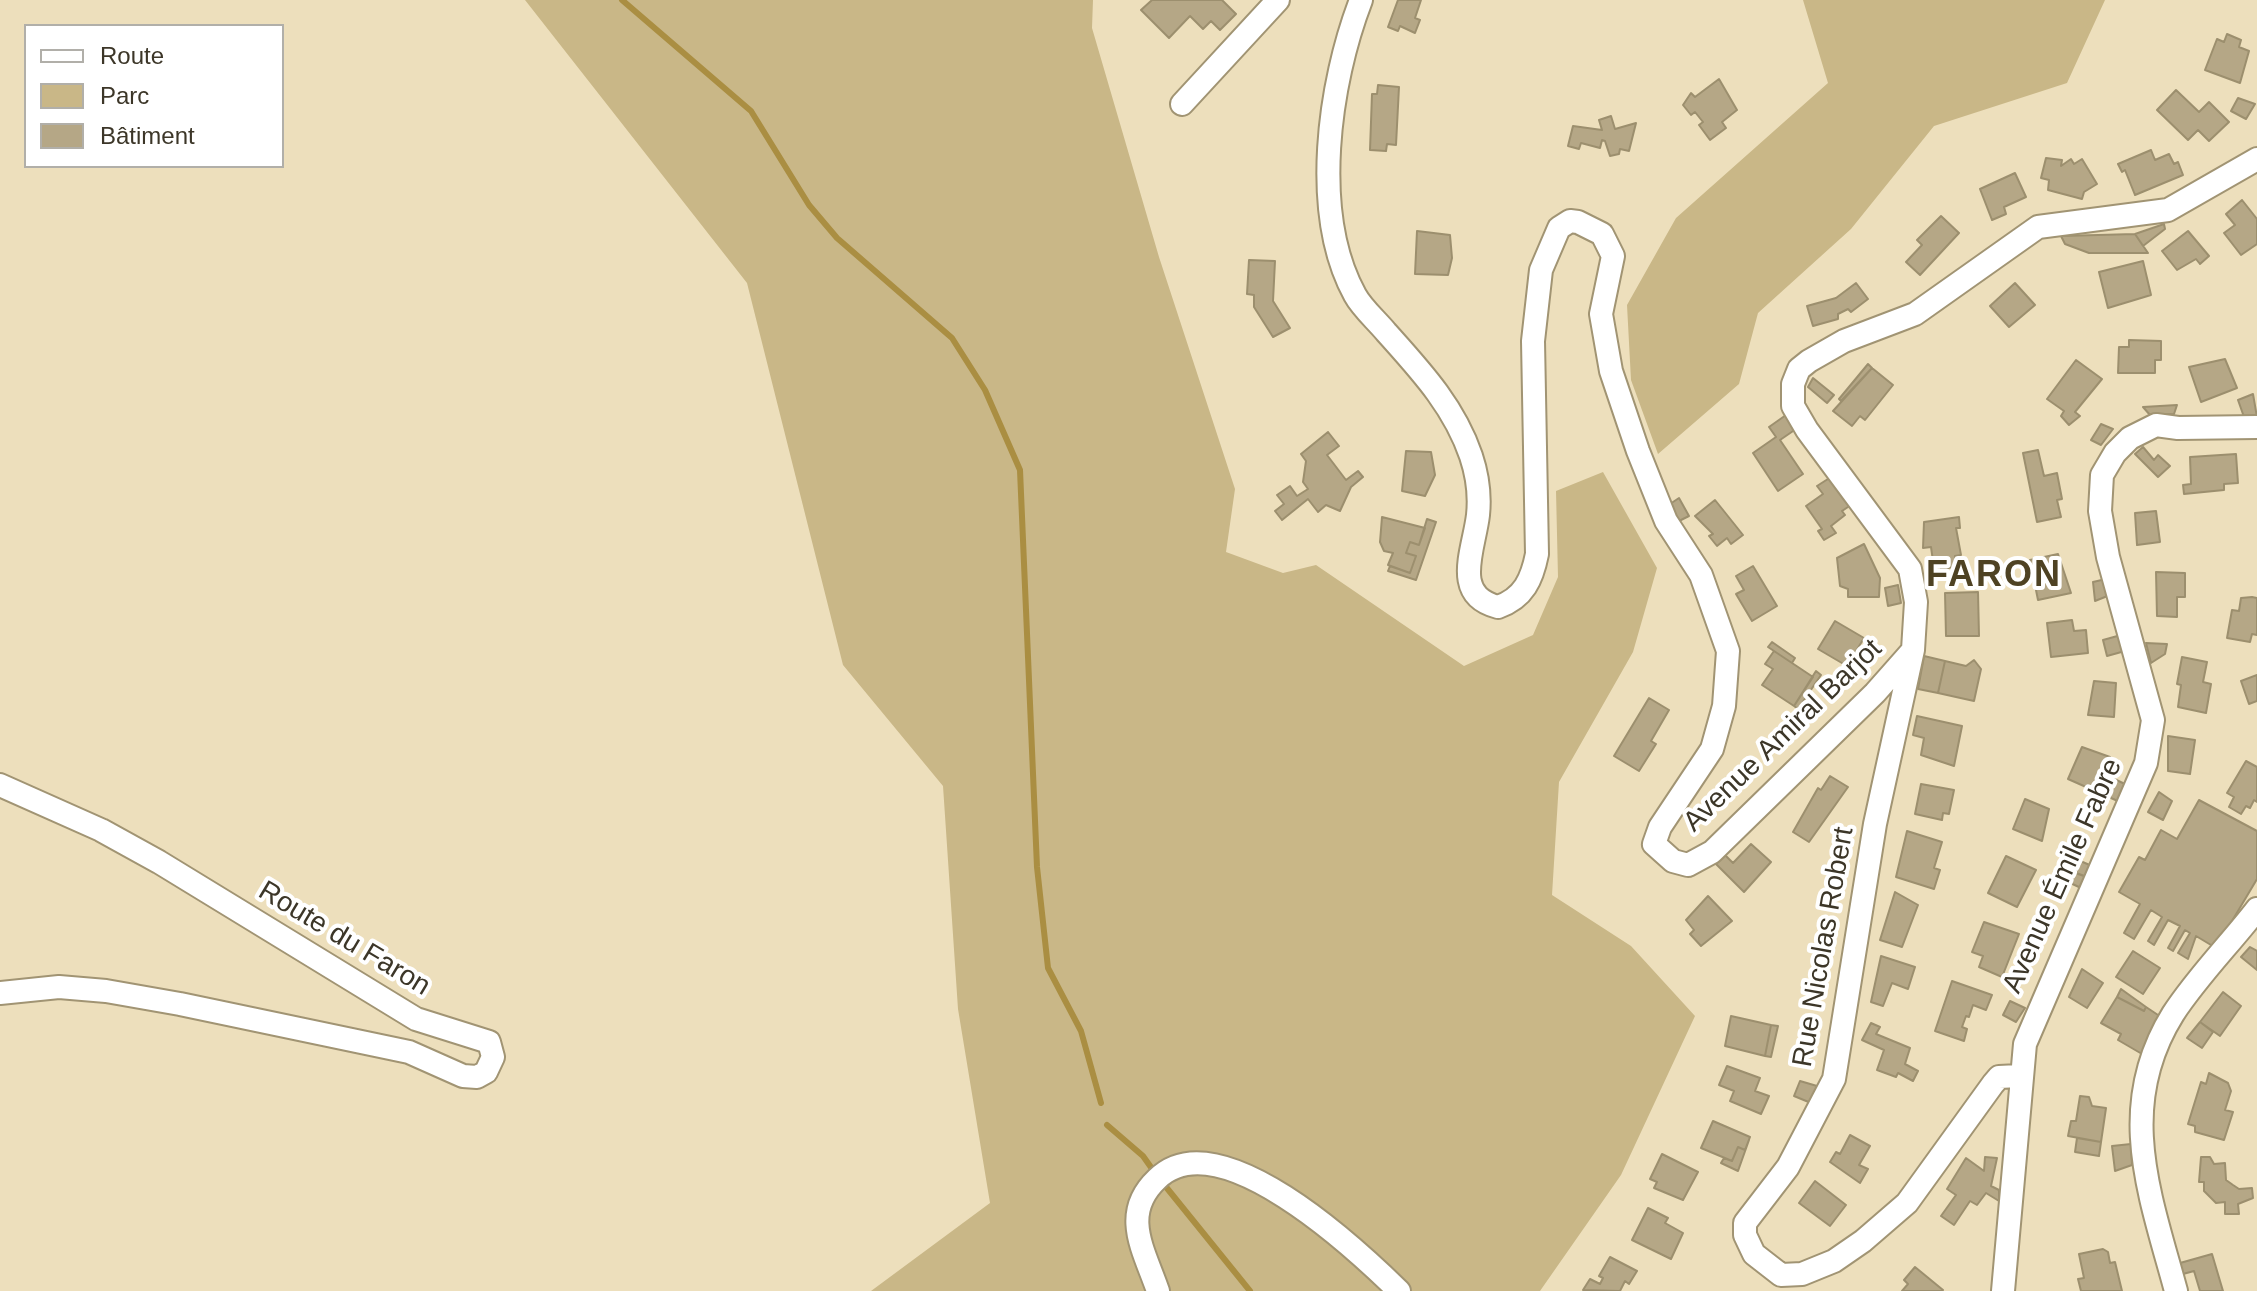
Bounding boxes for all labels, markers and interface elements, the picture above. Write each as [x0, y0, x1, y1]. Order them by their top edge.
legend [24, 24, 284, 168]
text: Route [100, 42, 164, 69]
text: Parc [100, 82, 149, 109]
text: Bâtiment [100, 122, 195, 149]
district label: FARON [1926, 554, 2062, 598]
street label: Avenue Amiral Barjot [1677, 633, 1889, 839]
street label: Avenue Émile Fabre [1996, 754, 2130, 998]
street label: Rue Nicolas Robert [1786, 825, 1862, 1069]
street label: Route du Faron [252, 874, 436, 1004]

